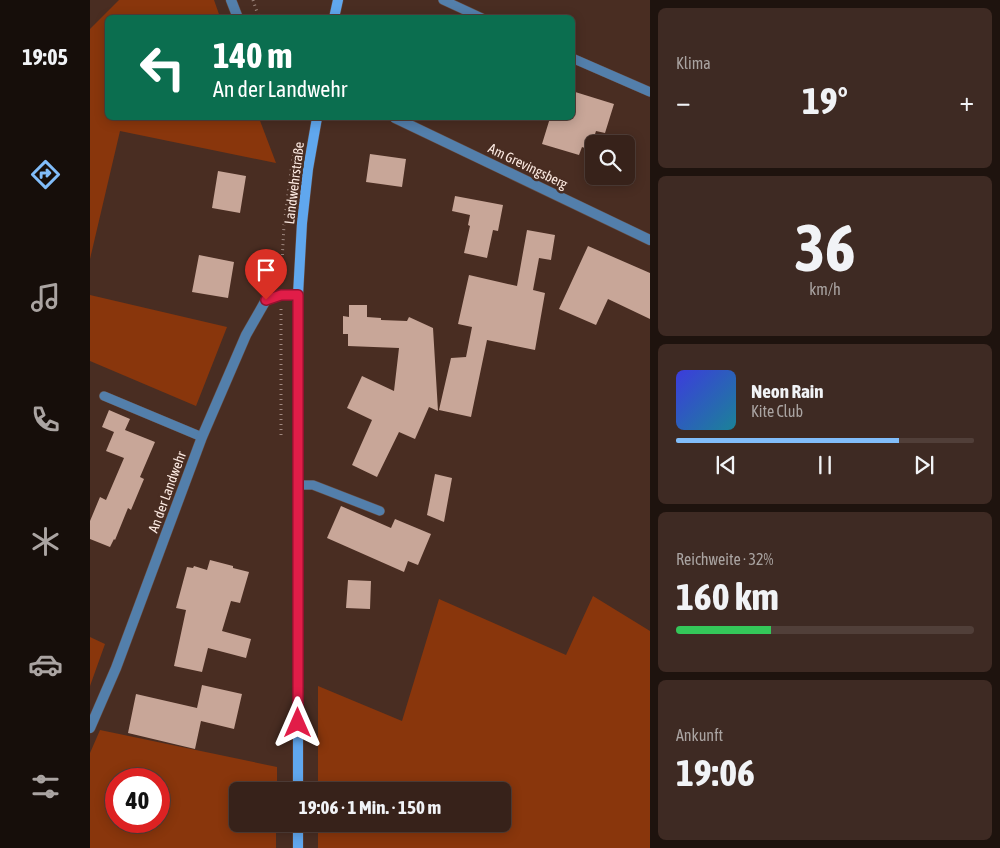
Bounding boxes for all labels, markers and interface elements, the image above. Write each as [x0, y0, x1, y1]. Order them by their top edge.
icon: left [130, 35, 195, 100]
text: 140 m [213, 35, 292, 75]
text: 19:05 [22, 44, 68, 70]
text: Klima [676, 54, 711, 72]
text: An der Landwehr [213, 76, 347, 102]
text: 19° [802, 79, 848, 122]
text: − [676, 85, 691, 117]
text: + [959, 85, 974, 117]
map controls [585, 135, 635, 185]
button: search [585, 135, 635, 185]
street label: Am Grevingsberg [486, 140, 570, 192]
street label: Landwehrstraße [281, 141, 307, 225]
icon: directions [28, 157, 63, 192]
text: 36 [794, 210, 856, 285]
pin [245, 249, 287, 300]
icon: arrive [252, 256, 280, 284]
icon: music [28, 280, 63, 315]
text: km/h [809, 280, 841, 298]
text: Neon Rain [751, 380, 823, 402]
icon: phone [28, 402, 63, 437]
text: Kite Club [751, 402, 803, 420]
street label: An der Landwehr [145, 448, 189, 535]
icon: previous [712, 451, 740, 479]
icon: pause [811, 451, 839, 479]
icon: next [910, 451, 938, 479]
icon: climate [28, 524, 63, 559]
text: Reichweite · 32% [676, 550, 773, 568]
text: 160 km [676, 575, 779, 618]
icon: car [28, 647, 63, 682]
position arrow [271, 696, 323, 748]
text: Ankunft [676, 726, 723, 744]
text: 19:06 [676, 751, 755, 794]
speed limit sign: 40 [105, 768, 170, 833]
icon: filters [28, 769, 63, 804]
text: 19:06 · 1 Min. · 150 m [299, 796, 441, 818]

